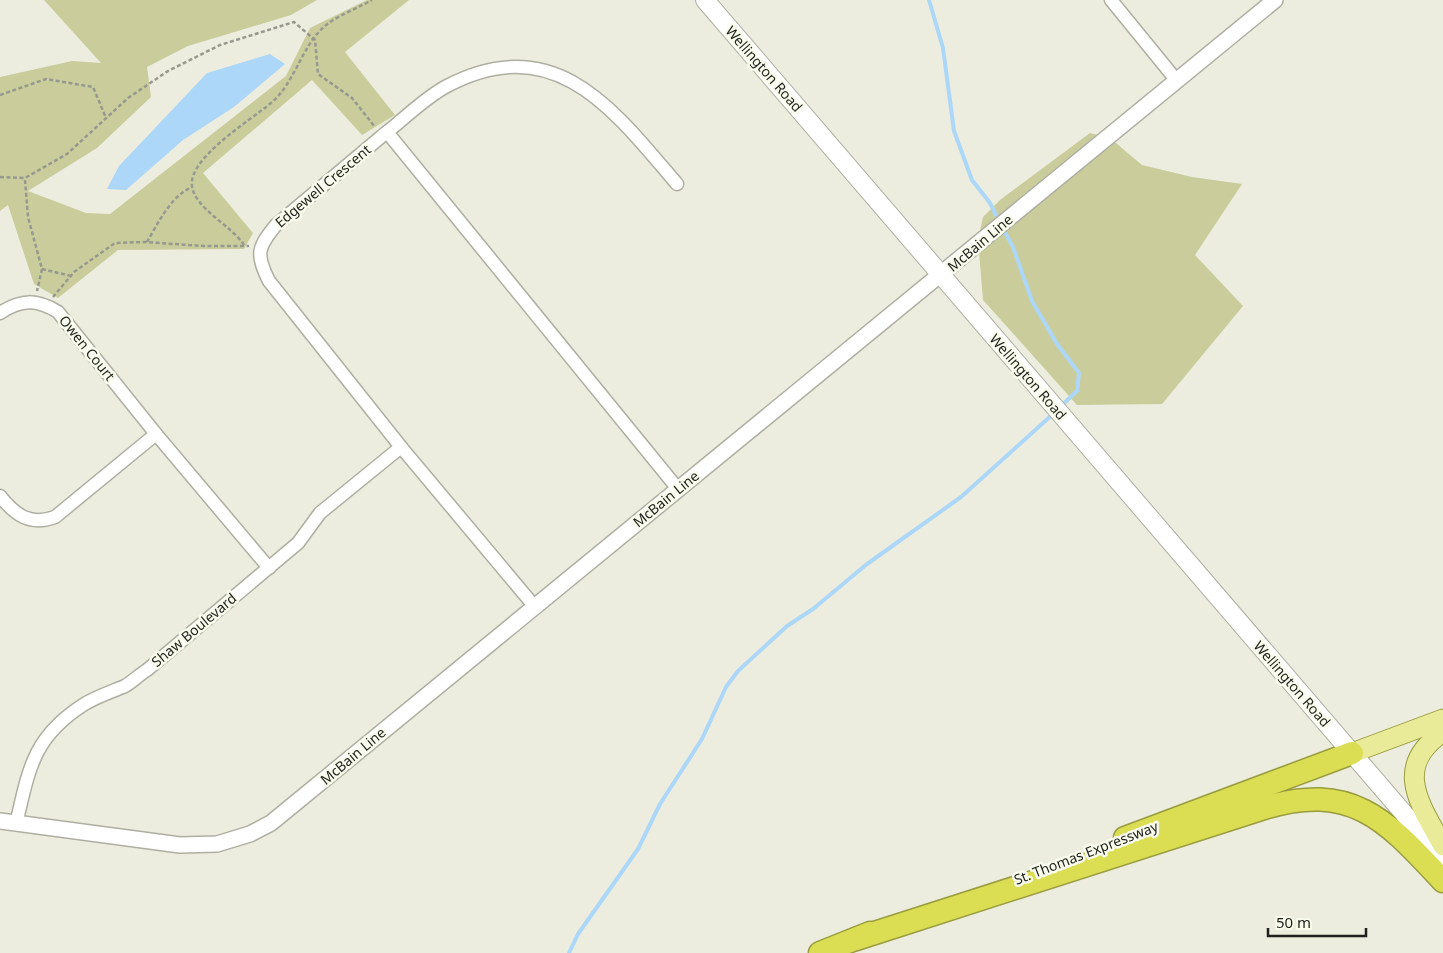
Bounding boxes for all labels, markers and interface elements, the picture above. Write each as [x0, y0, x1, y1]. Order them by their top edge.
street label: Wellington Road [722, 22, 807, 116]
street label: Edgewell Crescent [271, 140, 375, 231]
street label: McBain Line [943, 210, 1016, 276]
street label: Owen Court [55, 311, 120, 384]
street label: Wellington Road [986, 330, 1071, 424]
street label: McBain Line [629, 466, 703, 531]
street label: Shaw Boulevard [147, 588, 240, 671]
street label: Wellington Road [1250, 637, 1335, 731]
street label: McBain Line [316, 723, 389, 789]
street label: St. Thomas Expressway [1011, 816, 1161, 889]
scale bar [1268, 906, 1366, 938]
text: 50 m [1276, 912, 1311, 932]

